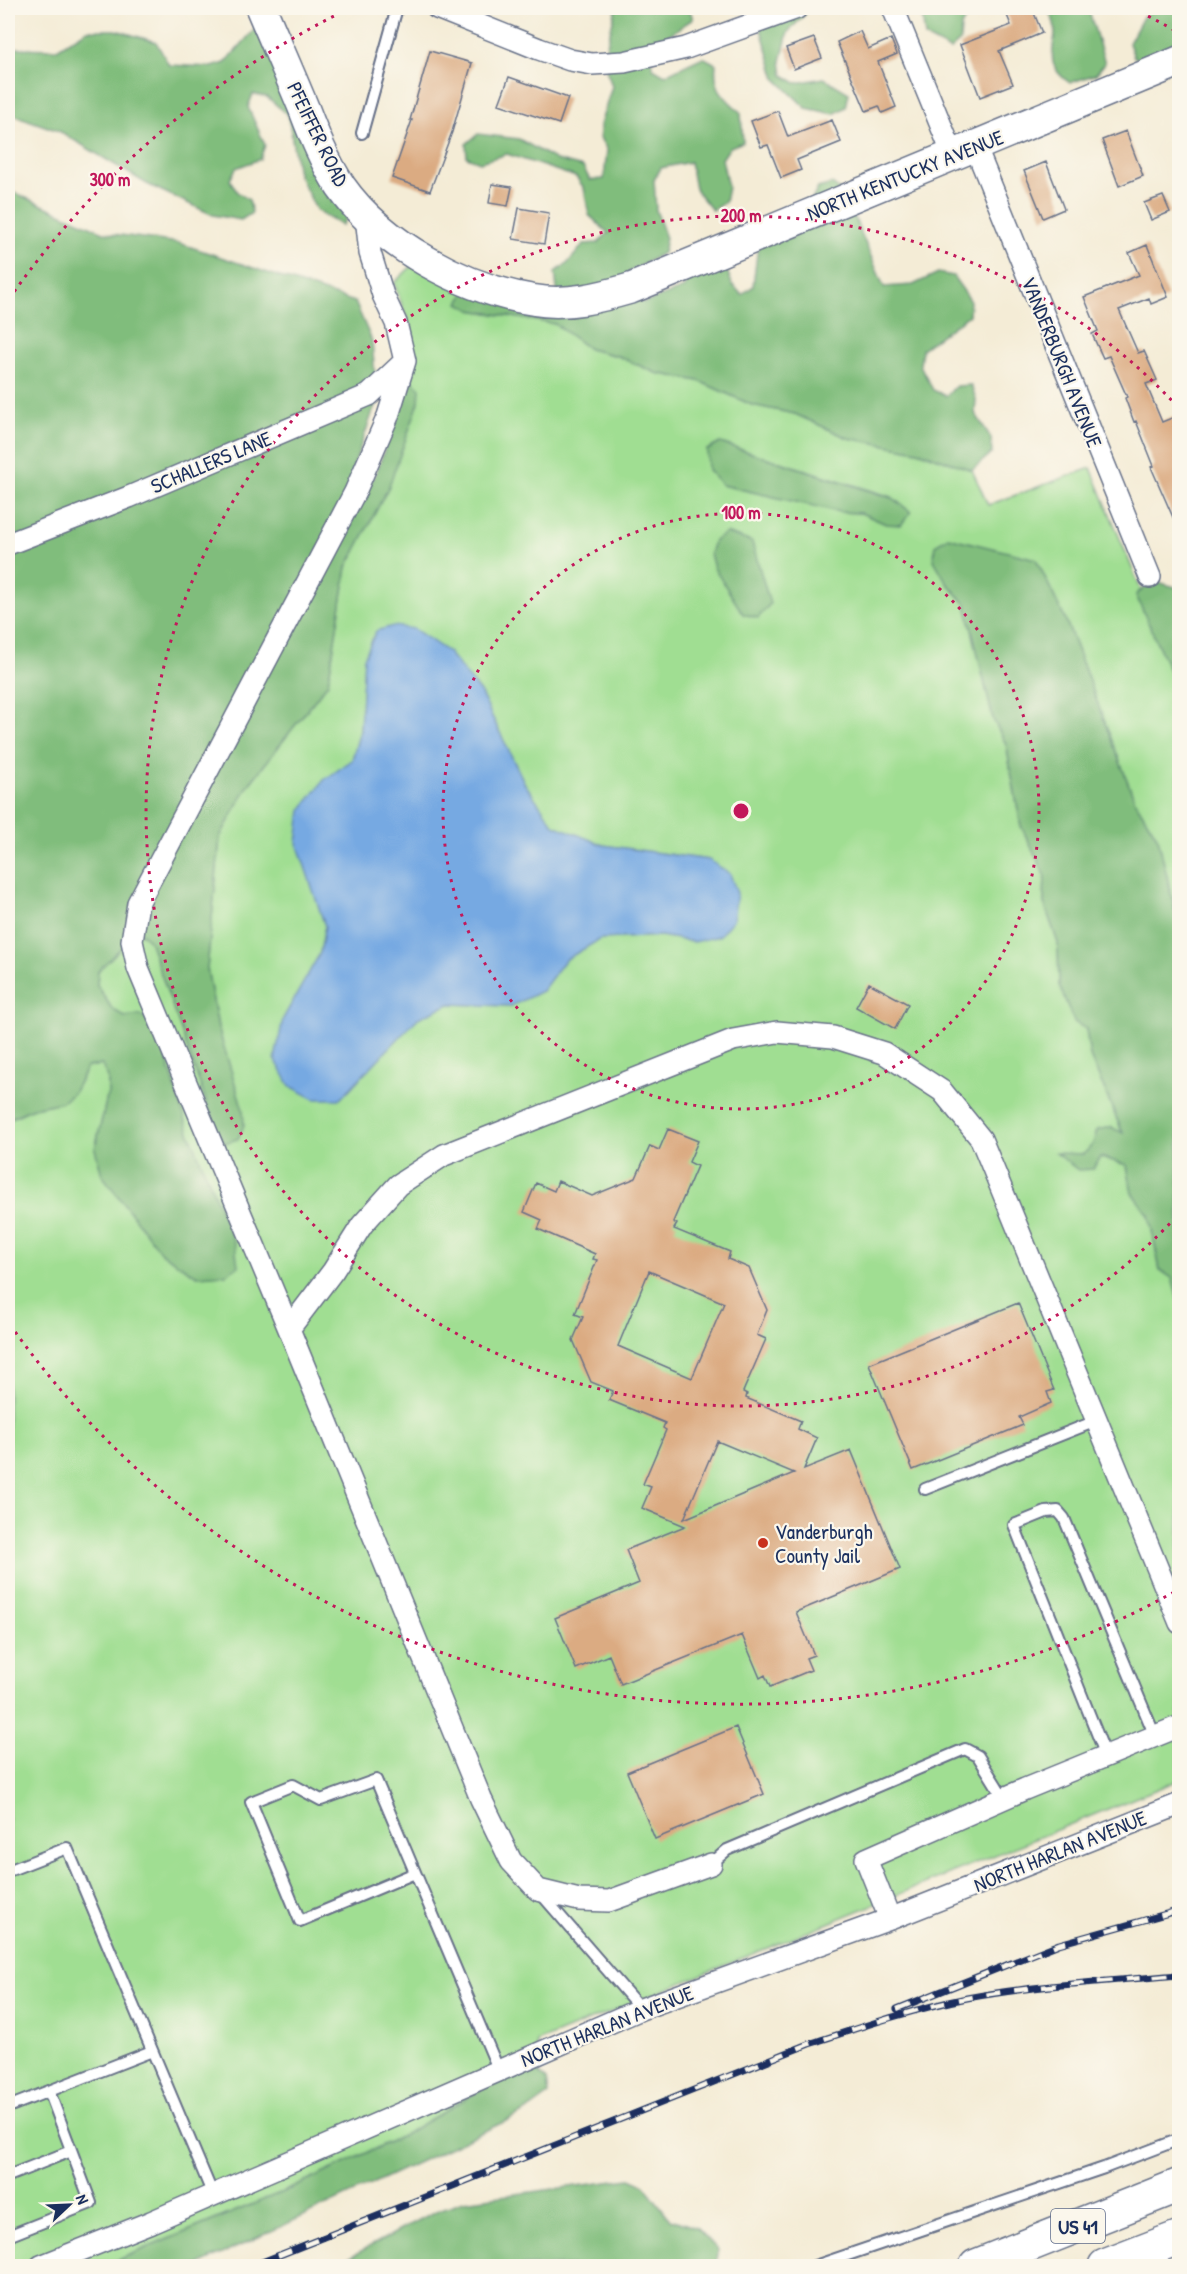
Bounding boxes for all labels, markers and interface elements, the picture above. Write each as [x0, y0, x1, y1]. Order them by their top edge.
street label: PFEIFFER ROAD [280, 77, 356, 191]
street label: NORTH KENTUCKY AVENUE [802, 122, 1008, 228]
text: 300 m [90, 167, 130, 192]
text: 200 m [721, 203, 761, 228]
street label: VANDERBURGH AVENUE [1014, 272, 1110, 452]
street label: SCHALLERS LANE [146, 424, 276, 500]
text: 100 m [721, 500, 761, 525]
centre of rings [731, 801, 751, 821]
place label: Vanderburgh County Jail [775, 1517, 873, 1570]
marker: Vanderburgh County Jail [756, 1536, 770, 1550]
street label: NORTH HARLAN AVENUE [969, 1803, 1151, 1899]
street label: NORTH HARLAN AVENUE [516, 1978, 698, 2074]
north arrow [39, 2175, 99, 2235]
text: N [71, 2191, 95, 2208]
road number: US 41 [1051, 2209, 1105, 2243]

